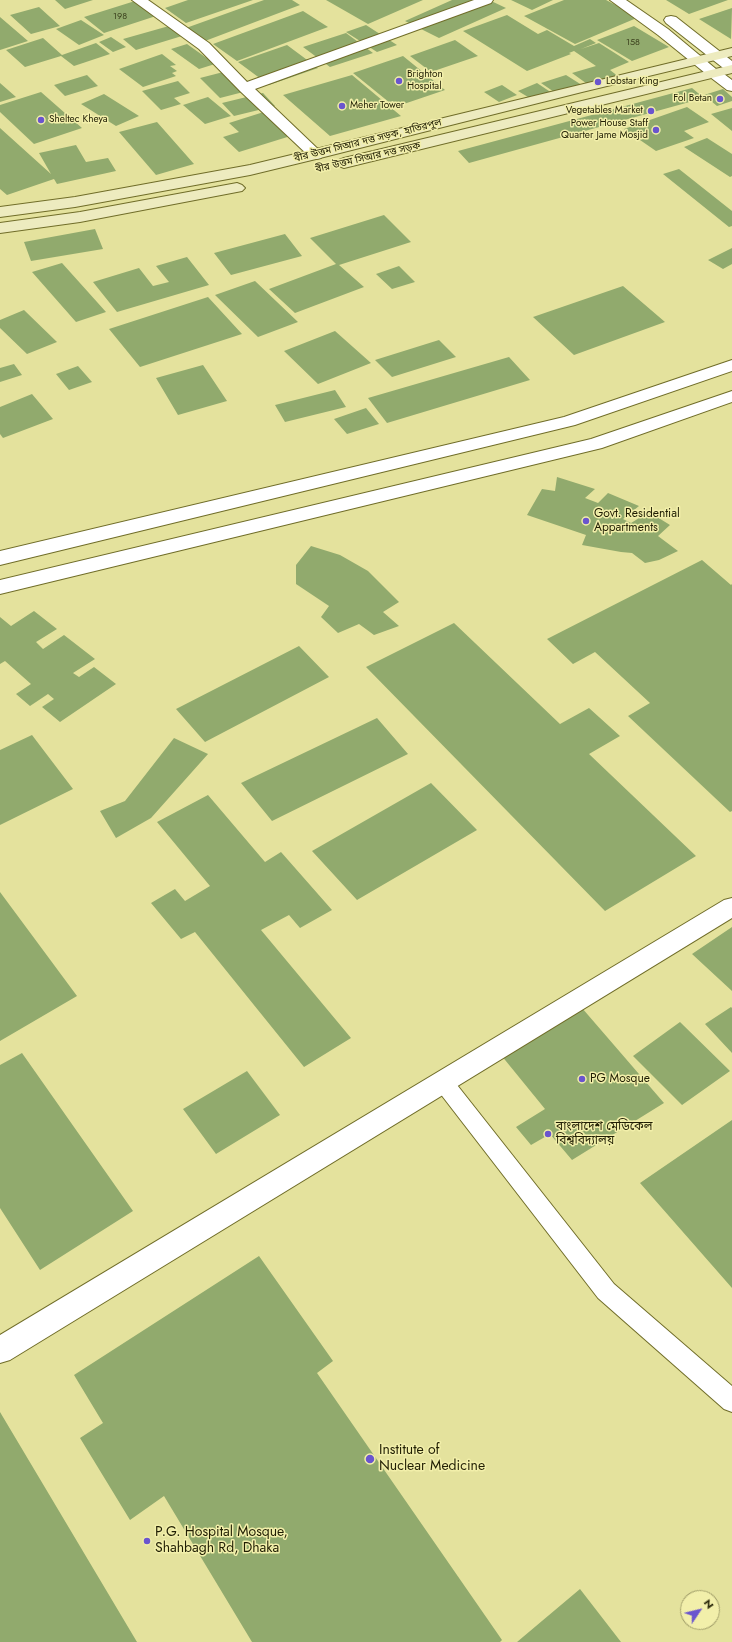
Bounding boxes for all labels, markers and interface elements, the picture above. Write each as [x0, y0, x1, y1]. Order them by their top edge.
house number: 198 [113, 12, 127, 22]
house number: 158 [626, 38, 640, 48]
place label: Brighton Hospital [407, 69, 443, 92]
marker: Brighton Hospital [394, 76, 404, 86]
place label: Lobstar King [606, 76, 659, 88]
marker: Lobstar King [593, 77, 603, 87]
place label: Fol Betan [673, 93, 712, 105]
marker: Fol Betan [715, 94, 725, 104]
place label: Meher Tower [350, 100, 404, 112]
marker: Meher Tower [337, 101, 347, 111]
place label: Vegetables Market [566, 105, 643, 117]
marker: Vegetables Market [646, 106, 656, 116]
place label: Sheltec Kheya [49, 114, 108, 126]
marker: Sheltec Kheya [36, 115, 46, 125]
street label: বীর উত্তম সিআর দত্ত সড়ক, হাতিরপুল [293, 117, 443, 165]
place label: Power House Staff Quarter Jame Mosjid [561, 118, 648, 142]
marker: Power House Staff Quarter Jame Mosjid [651, 125, 661, 135]
street label: বীর উত্তম সিআর দত্ত সড়ক [314, 140, 422, 176]
place label: Govt. Residential Appartments [594, 507, 680, 535]
marker: Govt. Residential Appartments [581, 516, 591, 526]
place label: PG Mosque [590, 1072, 650, 1086]
marker: PG Mosque [577, 1074, 587, 1084]
place label: বাংলাদেশ মেডিকেল বিশ্ববিদ্যালয় [556, 1120, 653, 1148]
marker: বাংলাদেশ মেডিকেল বিশ্ববিদ্যালয় [543, 1129, 553, 1139]
place label: Institute of Nuclear Medicine [379, 1443, 485, 1476]
marker: Institute of Nuclear Medicine [364, 1453, 376, 1465]
place label: P.G. Hospital Mosque, Shahbagh Rd, Dhaka [155, 1525, 288, 1558]
marker: P.G. Hospital Mosque, Shahbagh Rd, Dhaka [142, 1536, 152, 1546]
north arrow [680, 1590, 720, 1630]
text: N [700, 1596, 718, 1612]

